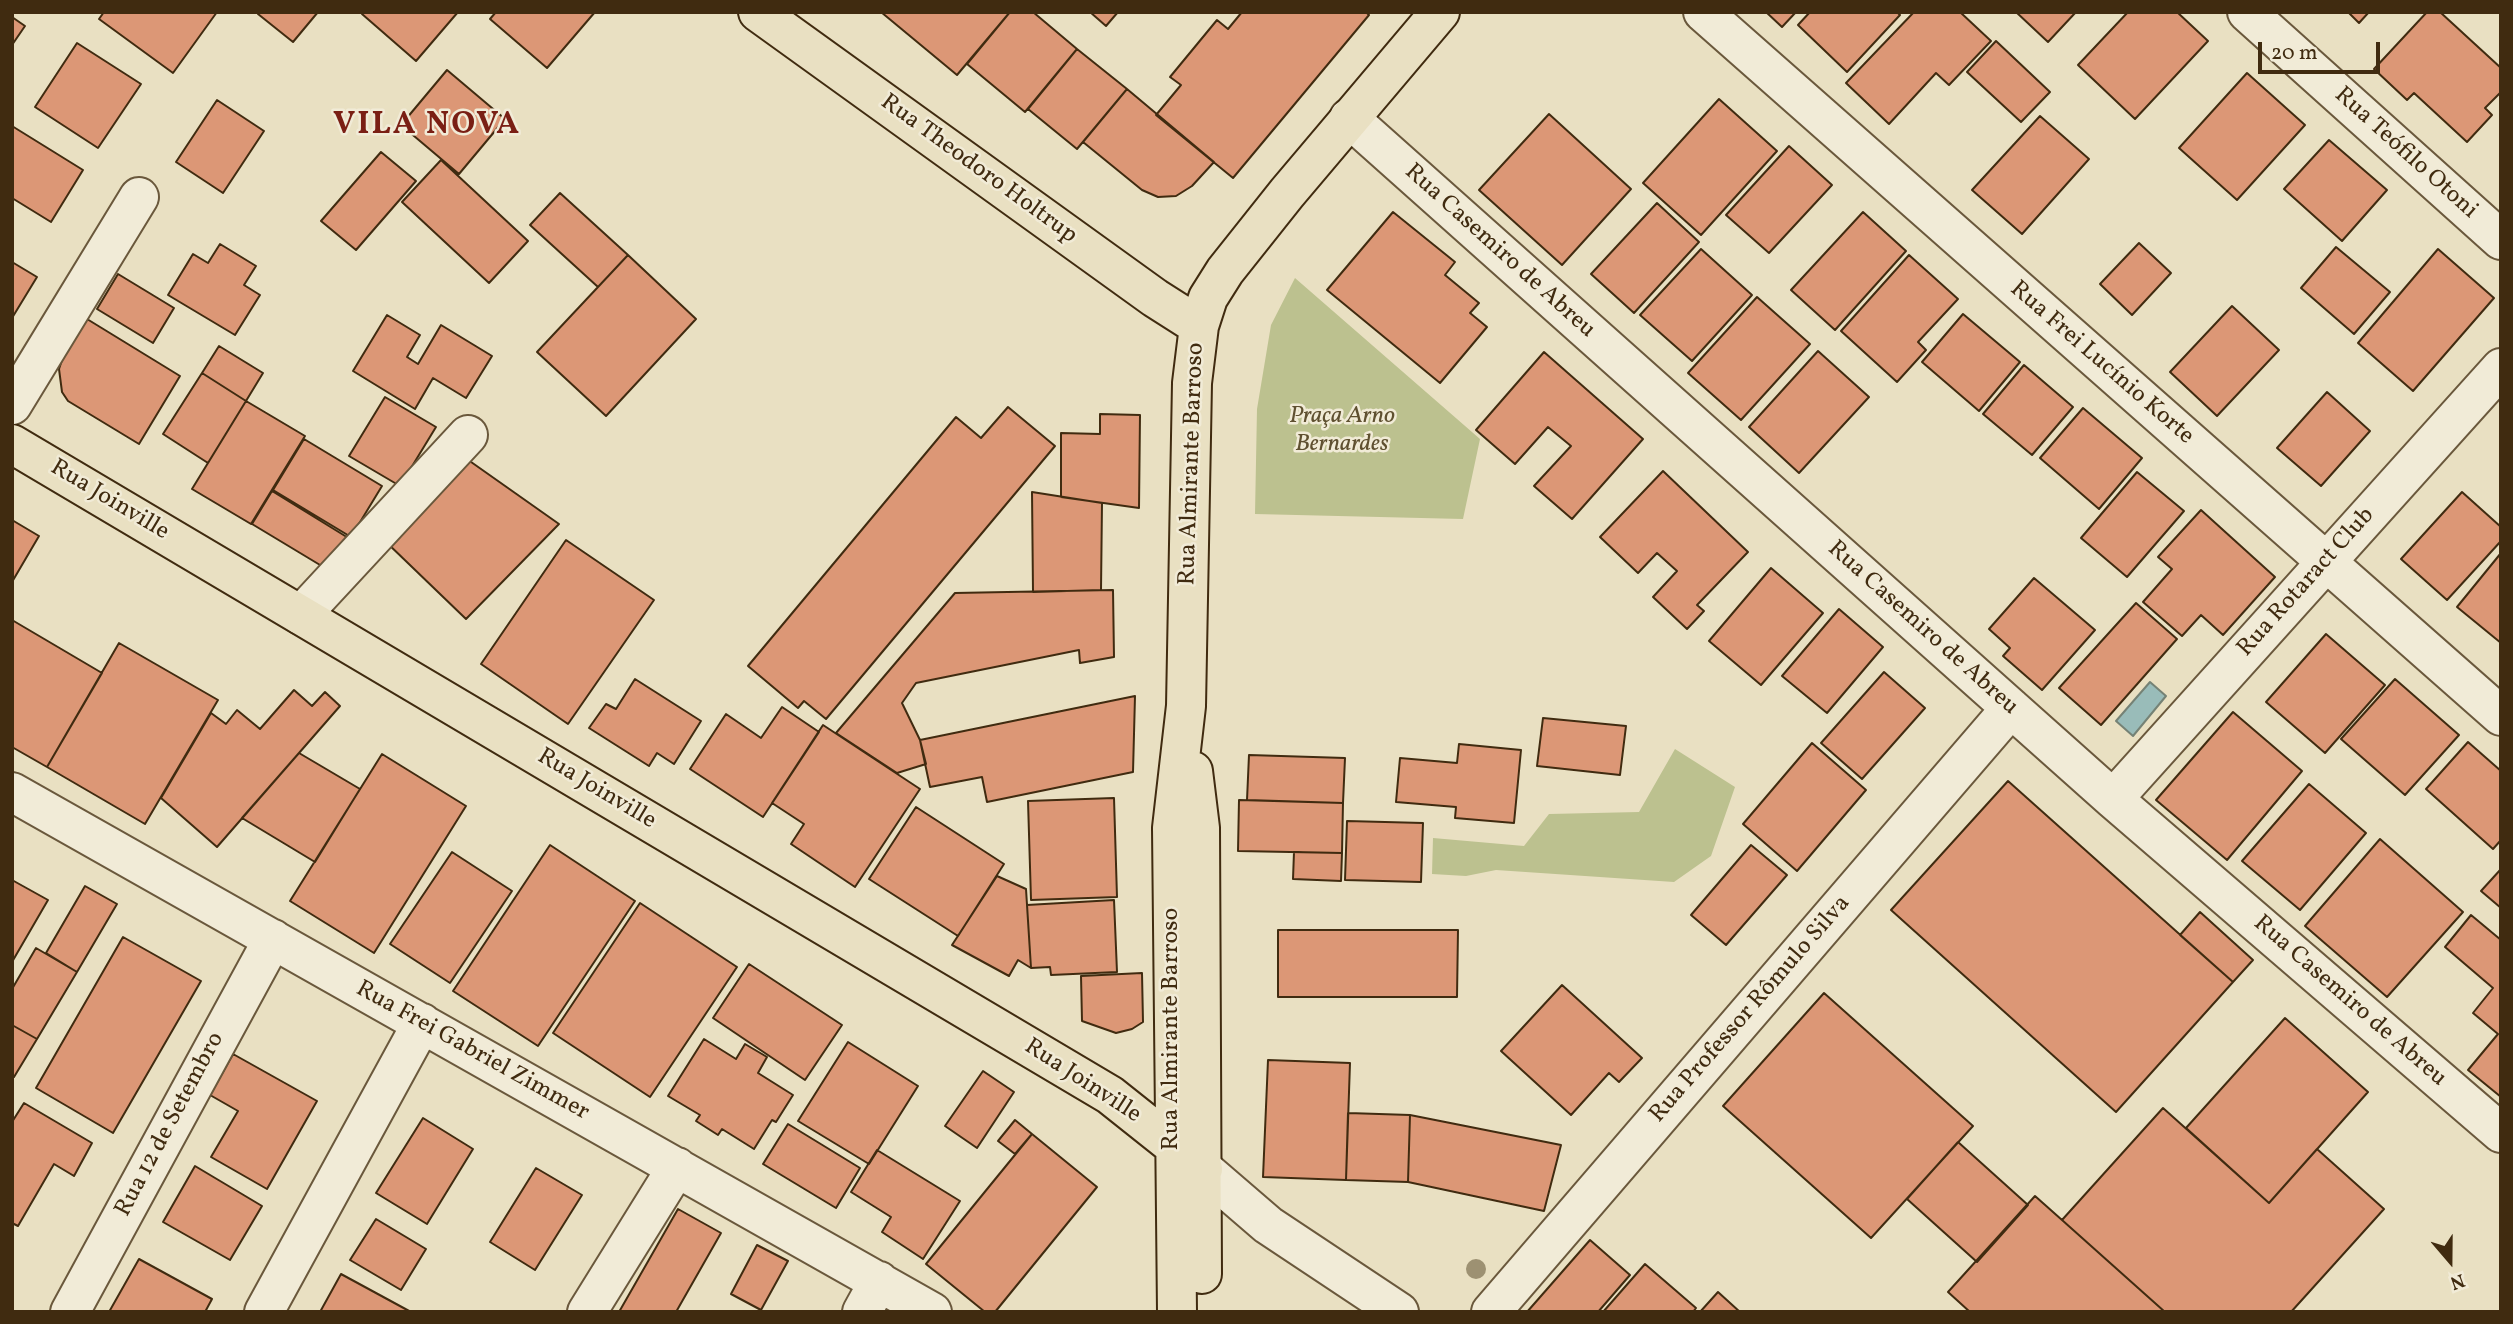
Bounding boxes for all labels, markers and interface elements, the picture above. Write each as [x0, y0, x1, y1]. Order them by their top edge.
scale bar [2261, 28, 2384, 72]
text: 20 m [2271, 39, 2317, 68]
street label: Rua Teófilo Otoni [2327, 82, 2483, 226]
street label: Rua Theodoro Holtrup [874, 89, 1082, 251]
district label: VILA NOVA [334, 108, 520, 146]
street label: Rua Casemiro de Abreu [1398, 159, 1600, 345]
street label: Rua Frei Lucínio Korte [2003, 276, 2199, 452]
street label: Rua Almirante Barroso [1174, 342, 1212, 586]
park label: Praça Arno Bernardes [1289, 404, 1395, 460]
street label: Rua Joinville [44, 454, 174, 548]
street label: Rua Rotaract Club [2232, 502, 2382, 664]
street label: Rua Casemiro de Abreu [1821, 536, 2023, 722]
street label: Rua Joinville [531, 743, 661, 837]
street label: Rua Professor Rômulo Silva [1644, 890, 1858, 1130]
street label: Rua Almirante Barroso [1159, 908, 1187, 1150]
street label: Rua Casemiro de Abreu [2246, 910, 2452, 1094]
street label: Rua Frei Gabriel Zimmer [350, 976, 594, 1128]
street label: Rua 12 de Setembro [110, 1028, 232, 1222]
street label: Rua Joinville [1018, 1034, 1146, 1130]
north arrow [2415, 1226, 2485, 1296]
text: N [2446, 1266, 2468, 1295]

